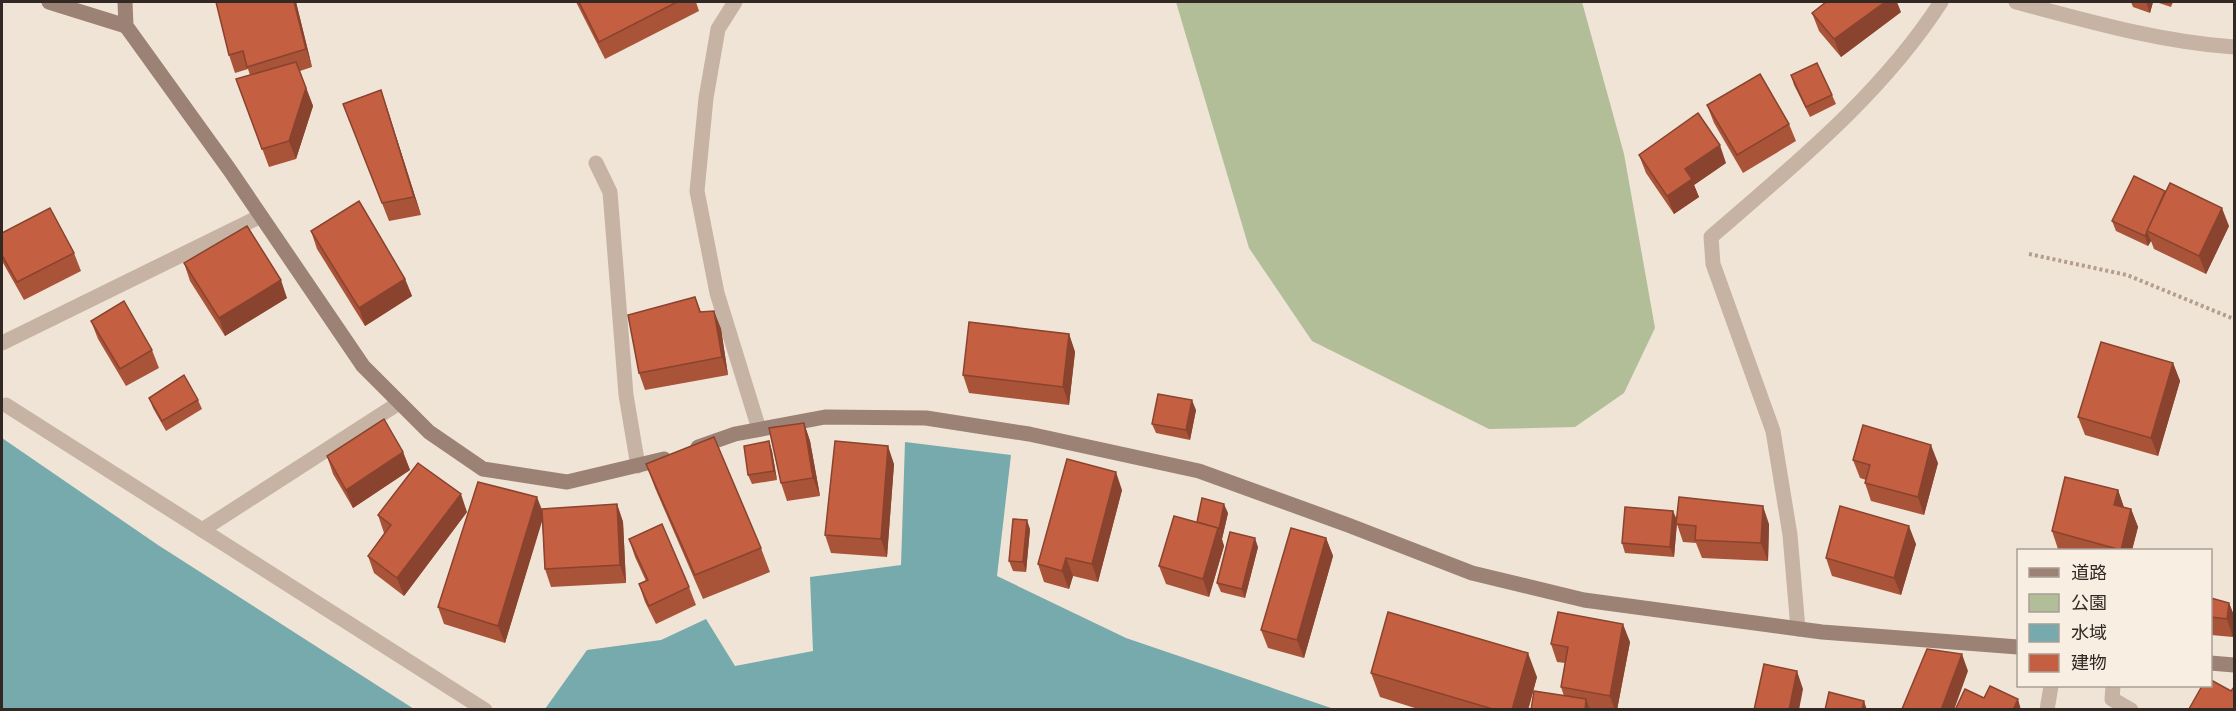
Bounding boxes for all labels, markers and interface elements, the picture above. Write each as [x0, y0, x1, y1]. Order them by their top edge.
legend [2017, 549, 2212, 687]
text: 道路 [2071, 562, 2107, 583]
text: 公園 [2071, 592, 2107, 613]
text: 水域 [2071, 622, 2107, 643]
text: 建物 [2071, 652, 2107, 673]

